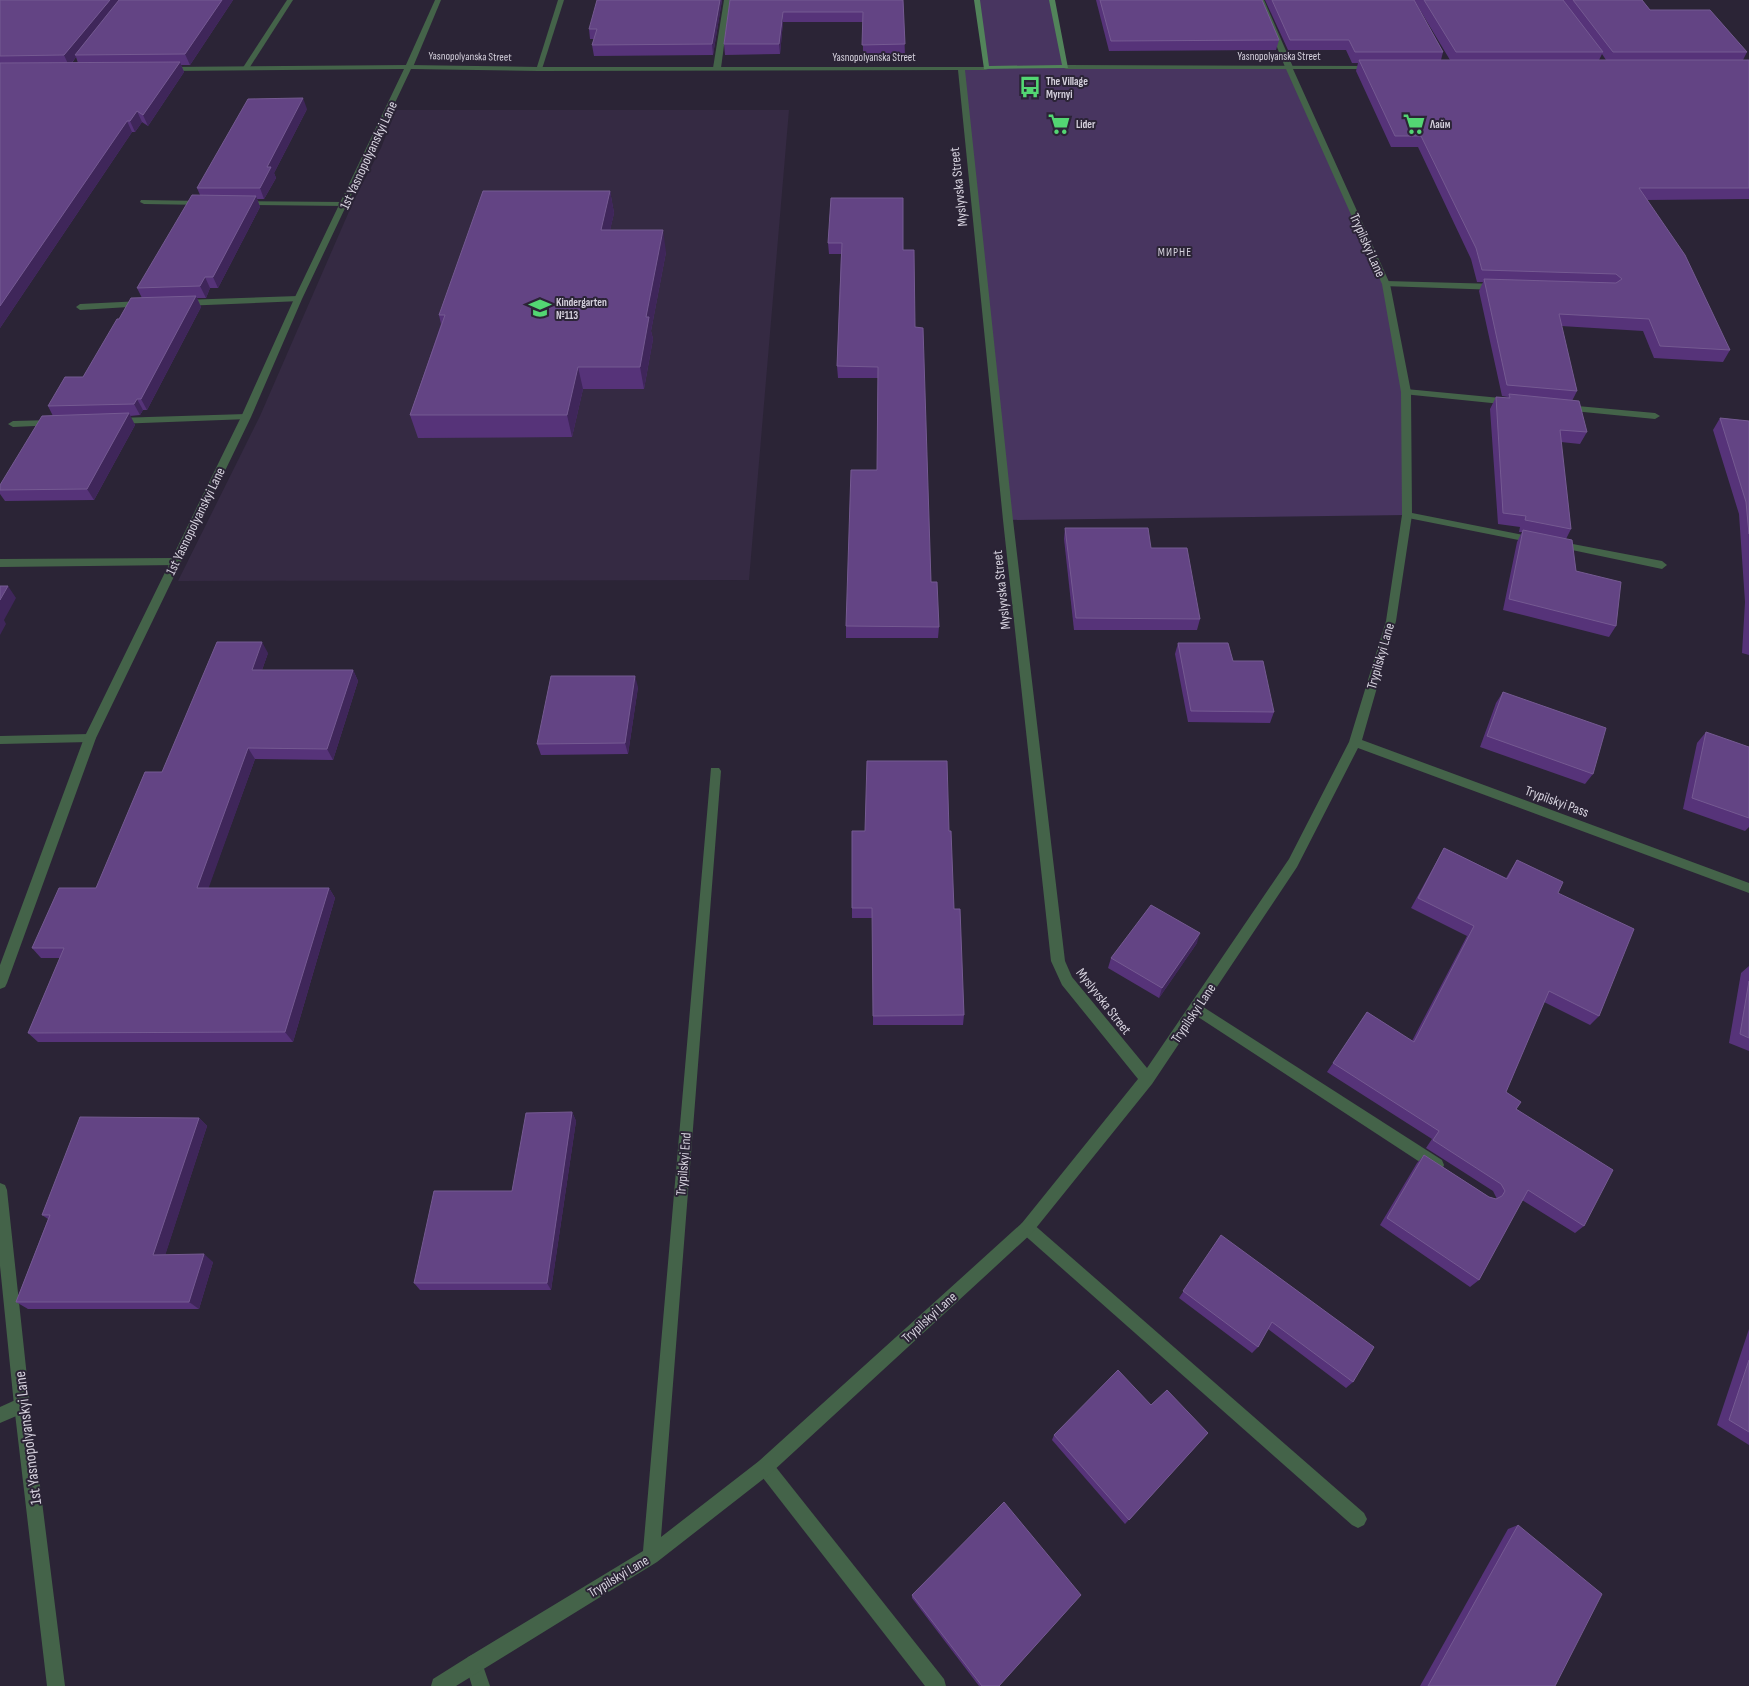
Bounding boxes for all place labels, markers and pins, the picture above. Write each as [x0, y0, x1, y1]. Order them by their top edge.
bus stop icon: The Village Myrnyi [1017, 74, 1043, 100]
place label: The Village Myrnyi [1046, 75, 1088, 101]
supermarket icon: Lider [1046, 111, 1072, 137]
supermarket icon: Лайм [1401, 111, 1427, 137]
place label: Lider [1076, 118, 1096, 131]
place label: Лайм [1429, 118, 1451, 131]
school or university icon: Kindergarten №113 [527, 295, 553, 321]
place label: Kindergarten №113 [556, 296, 607, 322]

